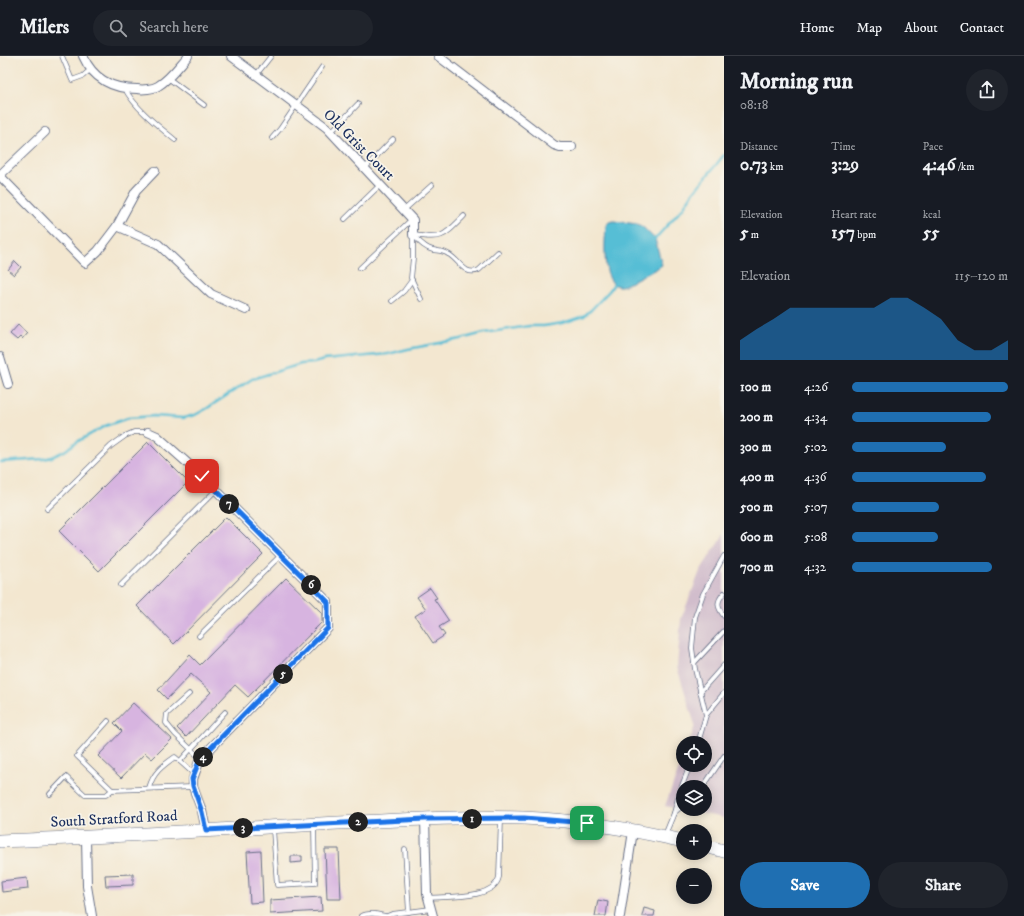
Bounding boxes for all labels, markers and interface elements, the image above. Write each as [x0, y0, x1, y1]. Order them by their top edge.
search box [93, 10, 373, 46]
text: Milers [20, 16, 69, 39]
icon: search [107, 17, 129, 39]
text: Search here [139, 18, 209, 37]
text: Home [800, 19, 834, 37]
text: Map [856, 19, 882, 37]
text: About [904, 19, 938, 37]
text: Contact [960, 19, 1004, 37]
text: Morning run [740, 68, 853, 95]
button: share [966, 69, 1008, 111]
text: 08:18 [740, 97, 768, 113]
street label: Old Grist Court [319, 105, 399, 185]
text: Distance [740, 140, 778, 154]
text: Time [831, 140, 855, 154]
text: Pace [923, 140, 943, 154]
text: 0.73 [740, 154, 767, 176]
text: 3:29 [831, 154, 859, 176]
text: 4:46 [923, 154, 956, 176]
text: km [767, 160, 784, 174]
text: /km [956, 160, 975, 174]
text: Elevation [740, 208, 783, 222]
text: Heart rate [831, 208, 876, 222]
text: kcal [923, 208, 941, 222]
text: 5 [740, 222, 748, 244]
text: 157 [831, 222, 855, 244]
text: 55 [923, 222, 940, 244]
text: m [748, 228, 759, 242]
text: bpm [855, 228, 876, 242]
text: Elevation [740, 268, 790, 284]
text: 115–120 m [955, 268, 1008, 284]
text: 100 m [740, 379, 771, 395]
text: 4:26 [804, 379, 828, 395]
text: 200 m [740, 409, 773, 425]
text: 4:34 [804, 409, 827, 425]
text: 300 m [740, 439, 771, 455]
text: 5:02 [804, 439, 827, 455]
pin [185, 459, 219, 493]
icon: check [191, 465, 213, 487]
text: 400 m [740, 469, 774, 485]
text: 4:36 [804, 469, 827, 485]
pin: 7 [219, 494, 239, 514]
text: 7 [226, 497, 232, 511]
text: 500 m [740, 499, 773, 515]
text: 5:07 [804, 499, 828, 515]
text: 600 m [740, 529, 773, 545]
text: 5:08 [804, 529, 827, 545]
text: 700 m [740, 559, 773, 575]
text: 4:32 [804, 559, 826, 575]
pin: 6 [301, 575, 321, 595]
text: 6 [308, 578, 314, 592]
pin: 5 [273, 664, 293, 684]
text: 5 [280, 667, 286, 681]
map controls [676, 736, 712, 904]
button: locate [676, 736, 712, 772]
pin: 4 [193, 747, 213, 767]
text: 4 [200, 750, 206, 764]
button: layers [676, 780, 712, 816]
street label: South Stratford Road [50, 806, 178, 832]
pin [570, 806, 604, 840]
pin: 1 [462, 809, 482, 829]
pin: 2 [348, 812, 368, 832]
text: 1 [470, 812, 474, 826]
icon: arrive [576, 812, 598, 834]
text: 2 [355, 815, 361, 829]
pin: 3 [233, 818, 253, 838]
text: 3 [241, 821, 245, 835]
button: + [676, 824, 712, 860]
button: Save [740, 862, 870, 908]
button: Share [878, 862, 1008, 908]
button: − [676, 868, 712, 904]

